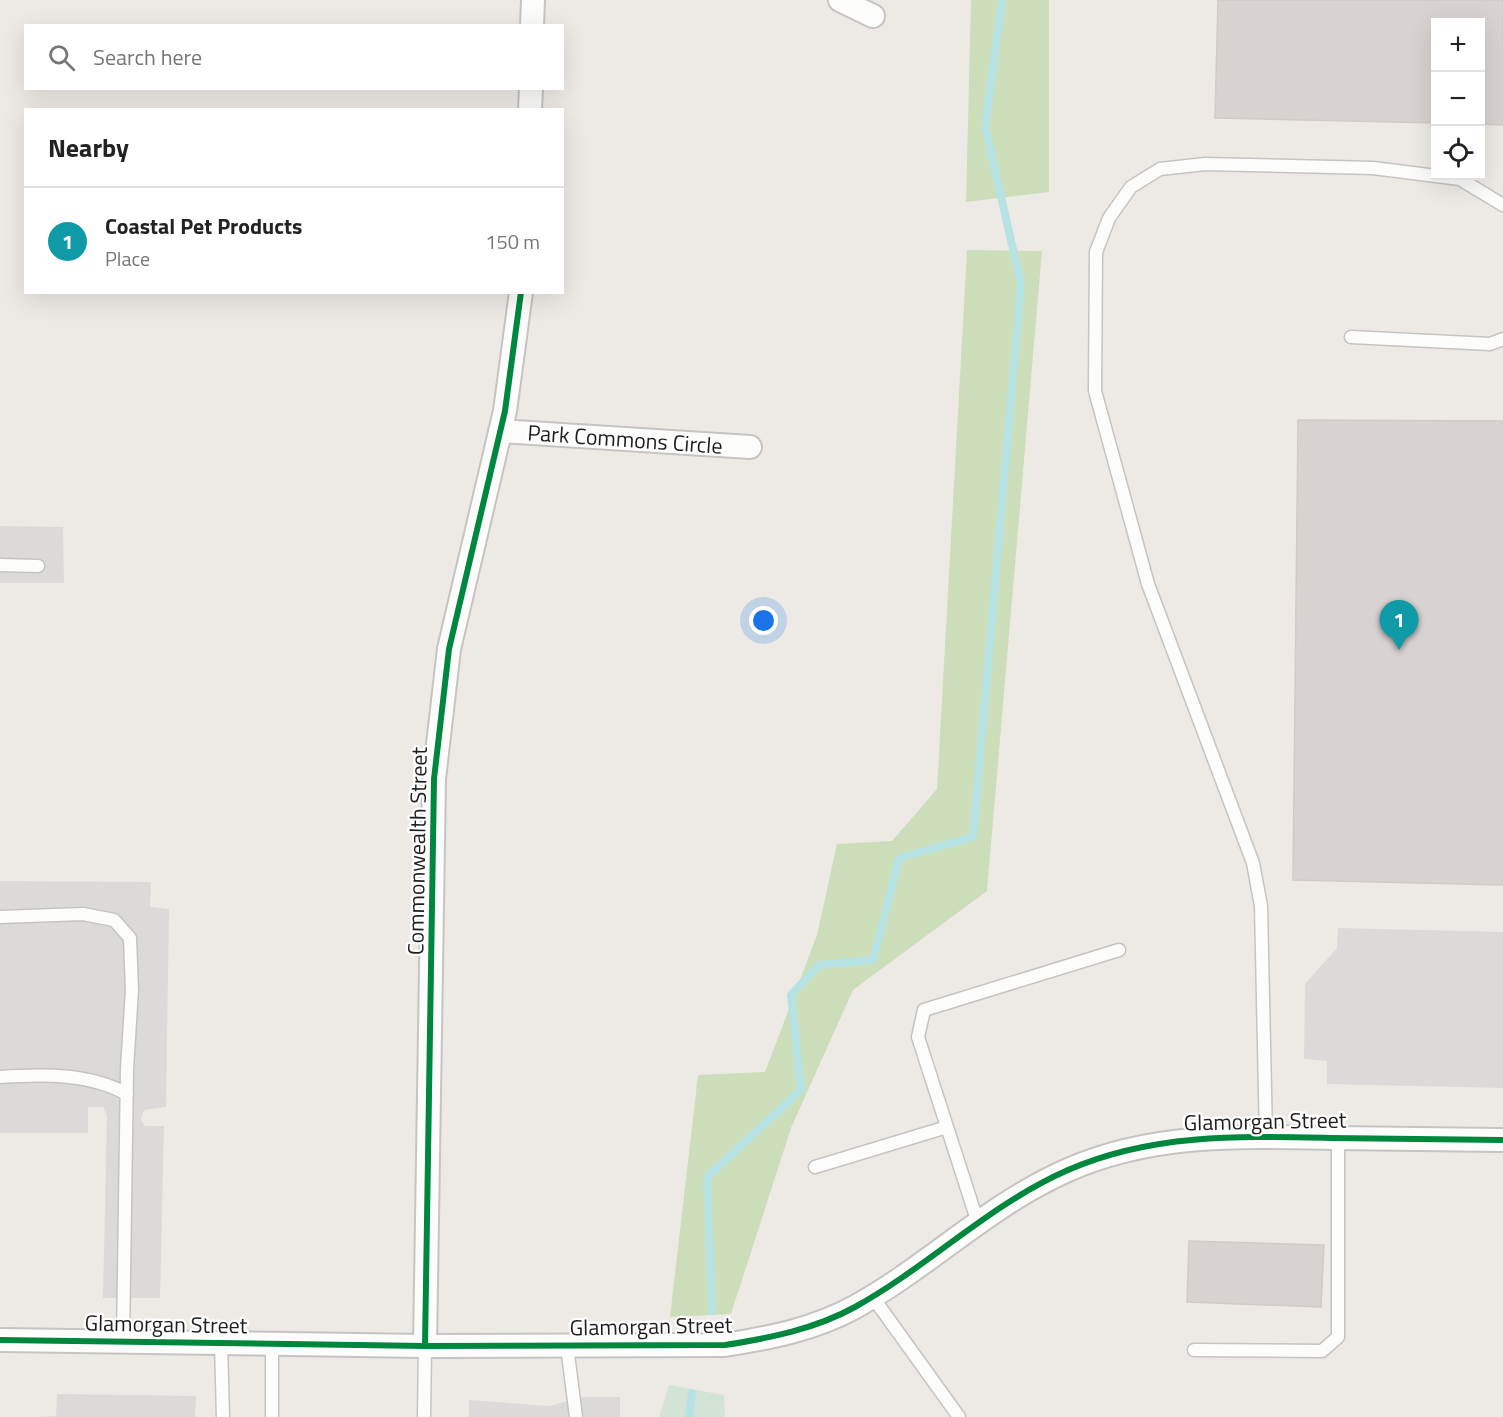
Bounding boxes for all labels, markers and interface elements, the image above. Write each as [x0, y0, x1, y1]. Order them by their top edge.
map controls [1431, 18, 1485, 180]
button: + [1431, 18, 1485, 72]
search box [24, 24, 564, 90]
text: Search here [93, 40, 202, 74]
icon: search [45, 41, 78, 74]
button: − [1431, 72, 1485, 126]
button: locate [1431, 126, 1485, 180]
text: Nearby [48, 128, 129, 167]
text: Coastal Pet Products [105, 209, 302, 243]
text: 1 [62, 226, 73, 257]
text: 150 m [485, 226, 540, 257]
text: Place [105, 243, 150, 274]
street label: Park Commons Circle [526, 415, 724, 463]
pin: 1 [1380, 600, 1418, 650]
your location [749, 606, 778, 635]
street label: Commonwealth Street [398, 746, 436, 955]
street label: Glamorgan Street [1183, 1103, 1347, 1139]
street label: Glamorgan Street [84, 1306, 248, 1342]
street label: Glamorgan Street [569, 1308, 733, 1344]

